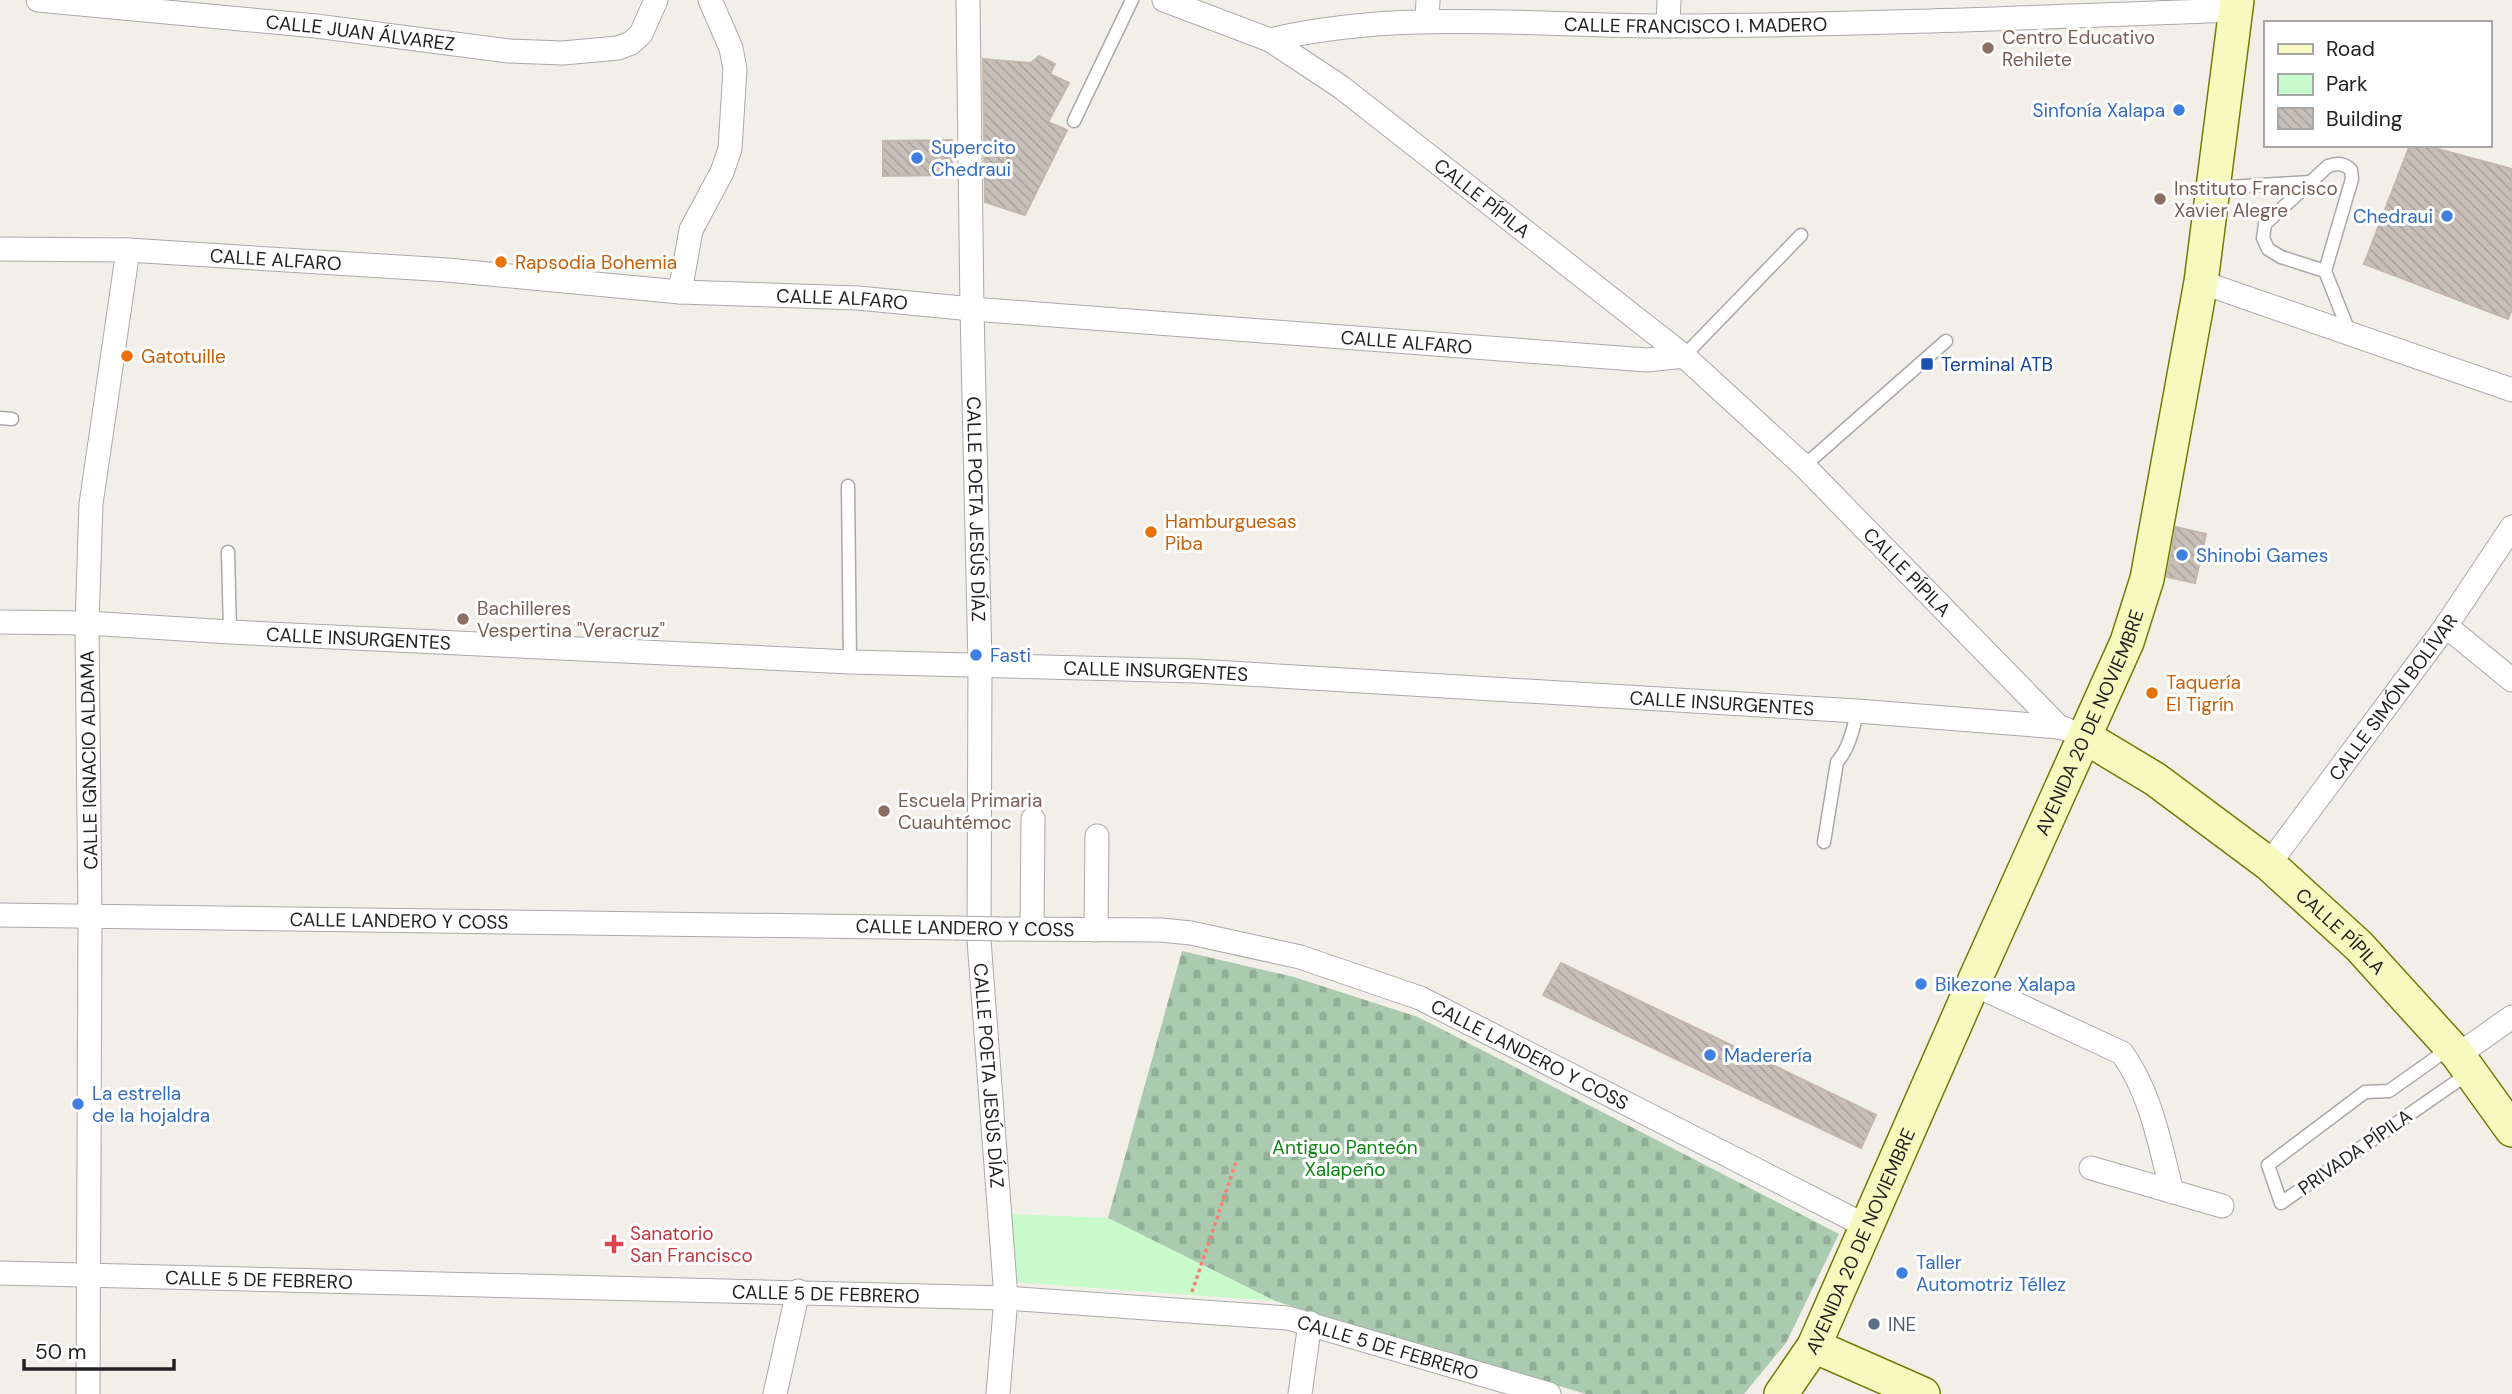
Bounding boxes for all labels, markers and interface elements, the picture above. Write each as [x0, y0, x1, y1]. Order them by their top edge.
street label: CALLE JUAN ÁLVAREZ [265, 9, 456, 56]
street label: CALLE FRANCISCO I. MADERO [1564, 11, 1827, 39]
legend [2264, 21, 2491, 147]
place label: Centro Educativo Rehilete [2002, 25, 2155, 72]
text: Road [2326, 35, 2375, 63]
marker: Centro Educativo Rehilete [1980, 40, 1996, 56]
text: Park [2326, 70, 2368, 98]
place label: Sinfonía Xalapa [2032, 98, 2165, 123]
marker: Sinfonía Xalapa [2171, 102, 2187, 118]
text: Building [2326, 105, 2403, 133]
place label: Supercito Chedraui [931, 135, 1016, 182]
marker: Supercito Chedraui [909, 150, 925, 166]
street label: CALLE PÍPILA [1429, 152, 1536, 243]
place label: Instituto Francisco Xavier Alegre [2174, 176, 2338, 223]
marker: Instituto Francisco Xavier Alegre [2152, 191, 2168, 207]
place label: Chedraui [2353, 204, 2433, 229]
marker: Chedraui [2439, 208, 2455, 224]
street label: CALLE ALFARO [209, 243, 342, 276]
place label: Rapsodia Bohemia [515, 250, 677, 275]
marker: Rapsodia Bohemia [493, 254, 509, 270]
street label: CALLE ALFARO [776, 283, 909, 315]
street label: CALLE ALFARO [1340, 324, 1473, 359]
place label: Gatotuille [141, 344, 226, 369]
marker: Gatotuille [119, 348, 135, 364]
place label: Terminal ATB [1941, 352, 2053, 377]
marker: Terminal ATB [1919, 356, 1935, 372]
street label: CALLE POETA JESÚS DÍAZ [961, 396, 992, 622]
place label: Hamburguesas Piba [1165, 509, 1296, 556]
street label: CALLE PÍPILA [1858, 522, 1957, 622]
marker: Hamburguesas Piba [1143, 524, 1159, 540]
place label: Shinobi Games [2196, 543, 2328, 568]
marker: Shinobi Games [2174, 547, 2190, 563]
place label: Bachilleres Vespertina "Veracruz" [477, 596, 665, 643]
street label: AVENIDA 20 DE NOVIEMBRE [2029, 606, 2149, 839]
street label: CALLE SIMÓN BOLÍVAR [2323, 609, 2463, 785]
marker: Bachilleres Vespertina "Veracruz" [455, 611, 471, 627]
street label: CALLE INSURGENTES [266, 621, 452, 655]
place label: Fasti [990, 643, 1031, 668]
marker: Fasti [968, 647, 984, 663]
street label: CALLE IGNACIO ALDAMA [75, 650, 103, 870]
street label: CALLE INSURGENTES [1063, 655, 1249, 687]
place label: Taquería El Tigrín [2166, 670, 2241, 717]
street label: CALLE INSURGENTES [1629, 685, 1815, 721]
marker: Taquería El Tigrín [2144, 685, 2160, 701]
place label: Escuela Primaria Cuauhtémoc [898, 788, 1042, 835]
marker: Escuela Primaria Cuauhtémoc [876, 803, 892, 819]
street label: CALLE PÍPILA [2290, 882, 2391, 980]
street label: CALLE LANDERO Y COSS [289, 906, 509, 934]
street label: CALLE LANDERO Y COSS [855, 914, 1075, 942]
street label: CALLE POETA JESÚS DÍAZ [968, 962, 1010, 1189]
place label: Bikezone Xalapa [1935, 972, 2076, 997]
marker: Bikezone Xalapa [1913, 976, 1929, 992]
street label: CALLE LANDERO Y COSS [1427, 993, 1633, 1115]
place label: Maderería [1724, 1043, 1812, 1068]
marker: Maderería [1702, 1047, 1718, 1063]
place label: La estrella de la hojaldra [92, 1081, 210, 1128]
marker: La estrella de la hojaldra [70, 1096, 86, 1112]
street label: PRIVADA PÍPILA [2293, 1103, 2417, 1201]
street label: AVENIDA 20 DE NOVIEMBRE [1800, 1124, 1921, 1359]
park label: Antiguo Panteón Xalapeño [1272, 1135, 1418, 1182]
place label: Sanatorio San Francisco [630, 1221, 753, 1268]
marker: Sanatorio San Francisco [604, 1234, 624, 1254]
place label: Taller Automotriz Téllez [1916, 1250, 2066, 1297]
street label: CALLE 5 DE FEBRERO [165, 1265, 353, 1294]
marker: Taller Automotriz Téllez [1894, 1265, 1910, 1281]
street label: CALLE 5 DE FEBRERO [732, 1279, 920, 1308]
street label: CALLE 5 DE FEBRERO [1294, 1309, 1481, 1385]
place label: INE [1888, 1312, 1916, 1337]
marker: INE [1866, 1316, 1882, 1332]
scale bar [24, 1328, 175, 1372]
text: 50 m [35, 1338, 86, 1366]

